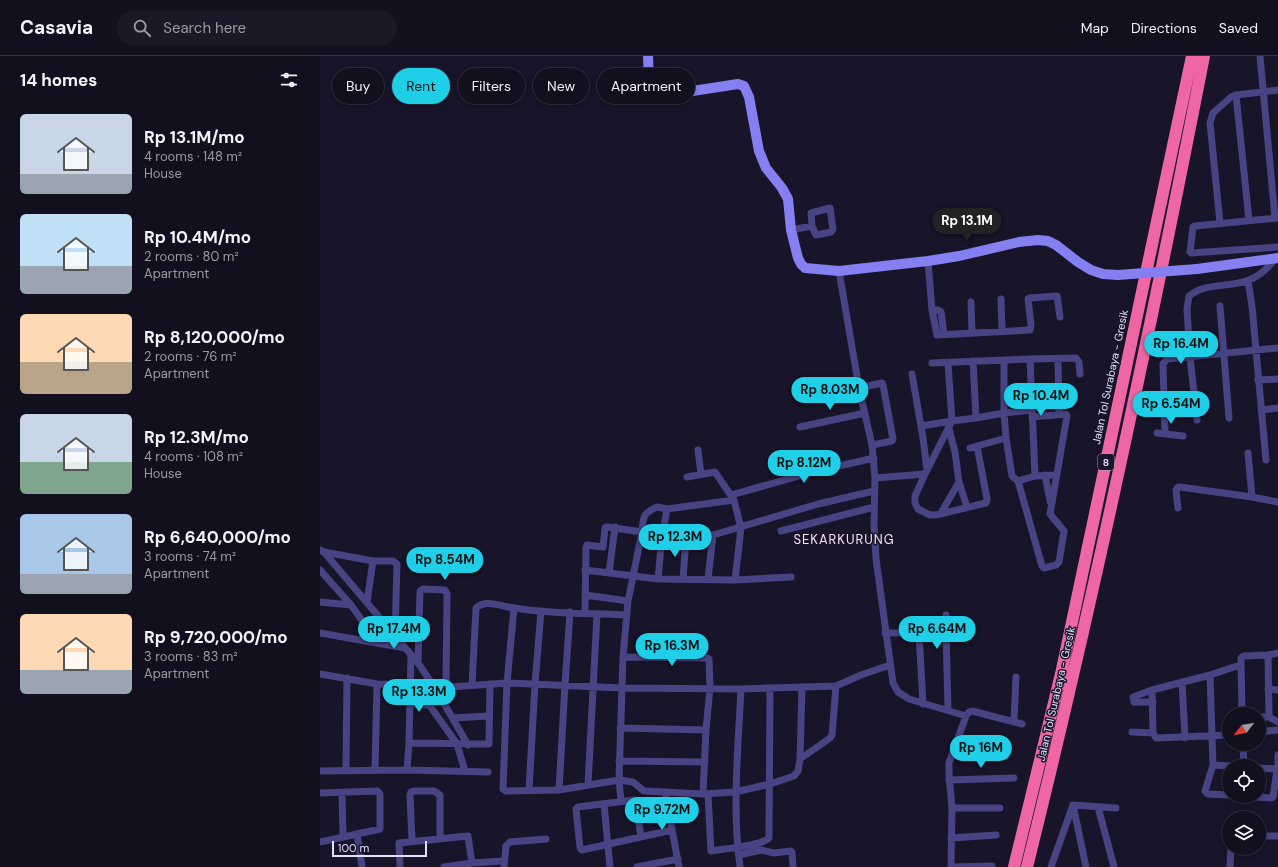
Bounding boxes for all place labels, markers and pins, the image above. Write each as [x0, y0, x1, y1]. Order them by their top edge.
pin: Rp 13.1M [926, 208, 1008, 242]
pin: Rp 16.4M [1140, 331, 1222, 365]
pin: Rp 8.03M [789, 377, 871, 411]
pin: Rp 10.4M [1000, 383, 1082, 417]
pin: Rp 6.54M [1130, 391, 1212, 425]
pin: Rp 8.12M [763, 450, 845, 484]
pin: Rp 12.3M [634, 524, 716, 558]
pin: Rp 8.54M [404, 547, 486, 581]
pin: Rp 17.4M [353, 616, 435, 650]
pin: Rp 6.64M [896, 616, 978, 650]
pin: Rp 16.3M [631, 633, 713, 667]
pin: Rp 13.3M [378, 679, 460, 713]
pin: Rp 16M [948, 735, 1014, 769]
pin: Rp 9.72M [621, 797, 703, 831]

